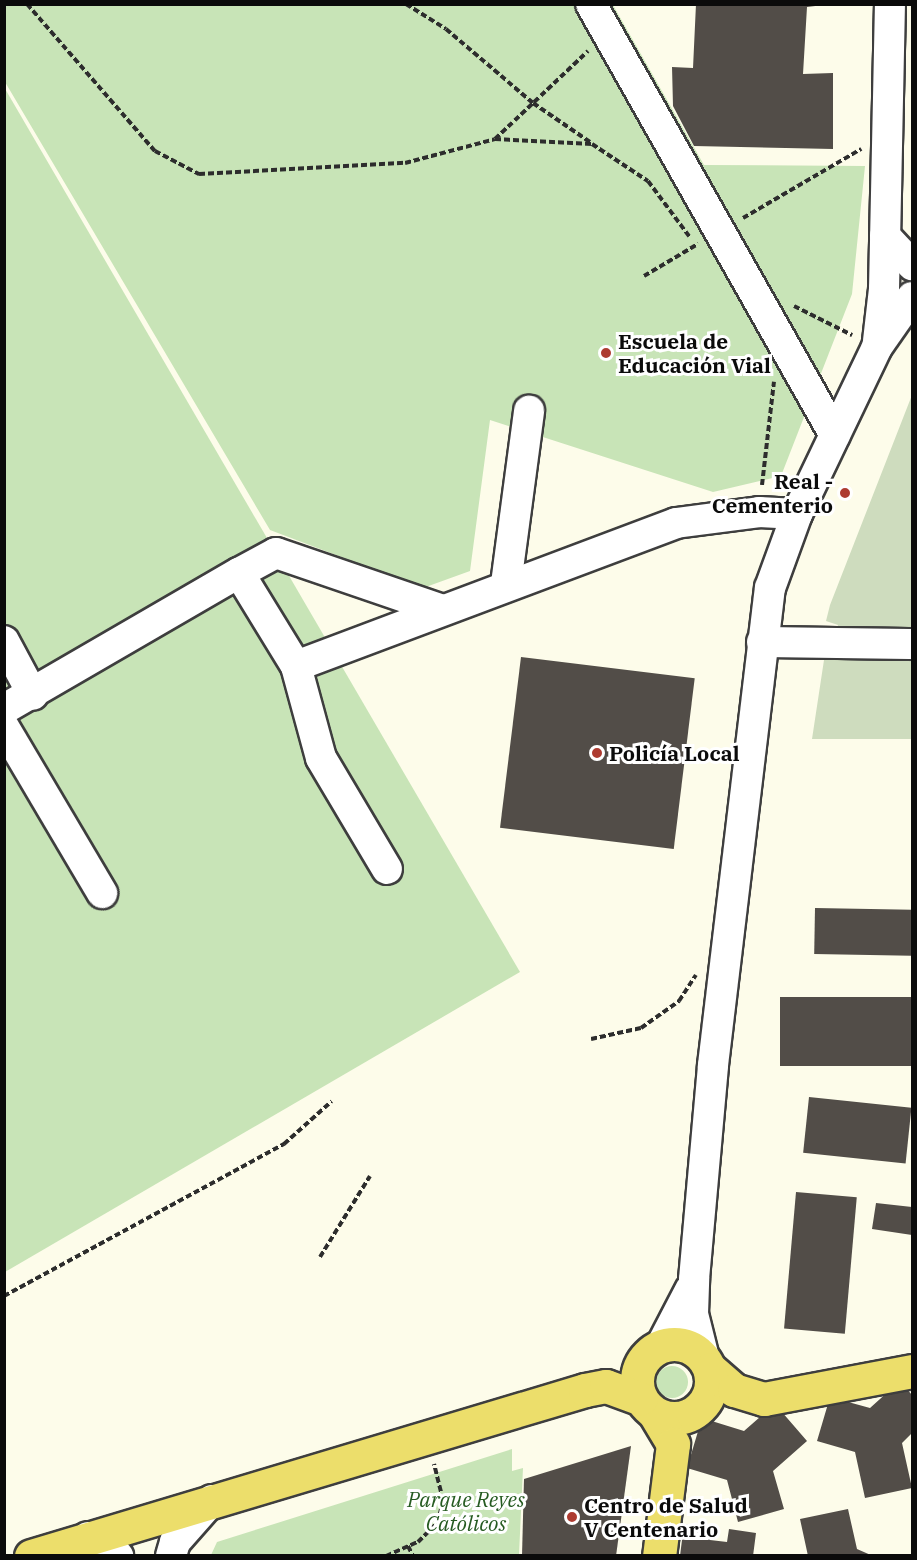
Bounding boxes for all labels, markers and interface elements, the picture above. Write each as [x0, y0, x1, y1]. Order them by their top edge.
place label: Escuela de Educación Vial [618, 328, 771, 378]
marker: Escuela de Educación Vial [599, 346, 613, 360]
place label: Real - Cementerio [712, 468, 833, 518]
marker: Real - Cementerio [838, 486, 852, 500]
place label: Policía Local [609, 740, 739, 766]
marker: Policía Local [590, 746, 604, 760]
park label: Parque Reyes Católicos [407, 1486, 525, 1536]
place label: Centro de Salud V Centenario [584, 1492, 748, 1542]
marker: Centro de Salud V Centenario [565, 1510, 579, 1524]

